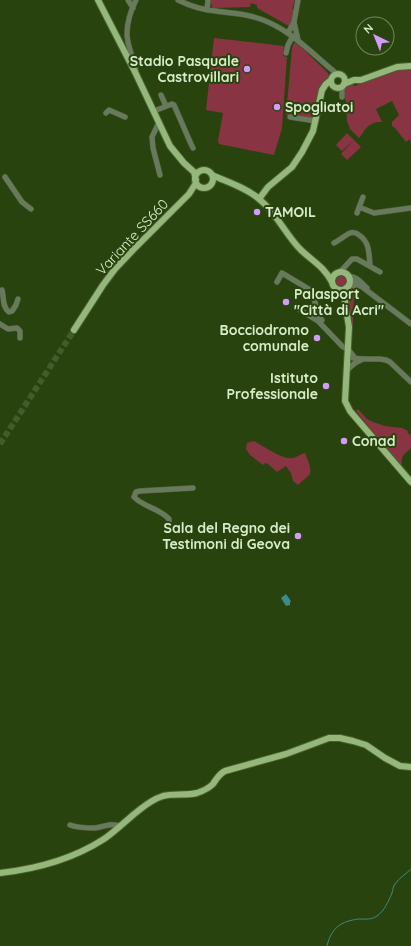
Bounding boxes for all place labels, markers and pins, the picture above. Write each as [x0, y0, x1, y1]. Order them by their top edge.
place label: Stadio Pasquale Castrovillari [130, 52, 239, 86]
marker: Stadio Pasquale Castrovillari [242, 64, 252, 74]
place label: Spogliatoi [285, 98, 353, 116]
marker: Spogliatoi [272, 102, 282, 112]
place label: TAMOIL [265, 203, 316, 221]
marker: TAMOIL [252, 207, 262, 217]
place label: Palasport "Città di Acri" [294, 285, 384, 319]
marker: Palasport "Città di Acri" [281, 297, 291, 307]
place label: Bocciodromo comunale [220, 321, 309, 355]
marker: Bocciodromo comunale [312, 333, 322, 343]
place label: Istituto Professionale [227, 369, 318, 403]
marker: Istituto Professionale [321, 381, 331, 391]
place label: Conad [352, 432, 395, 450]
marker: Conad [339, 436, 349, 446]
place label: Sala del Regno dei Testimoni di Geova [162, 519, 290, 553]
marker: Sala del Regno dei Testimoni di Geova [293, 531, 303, 541]

